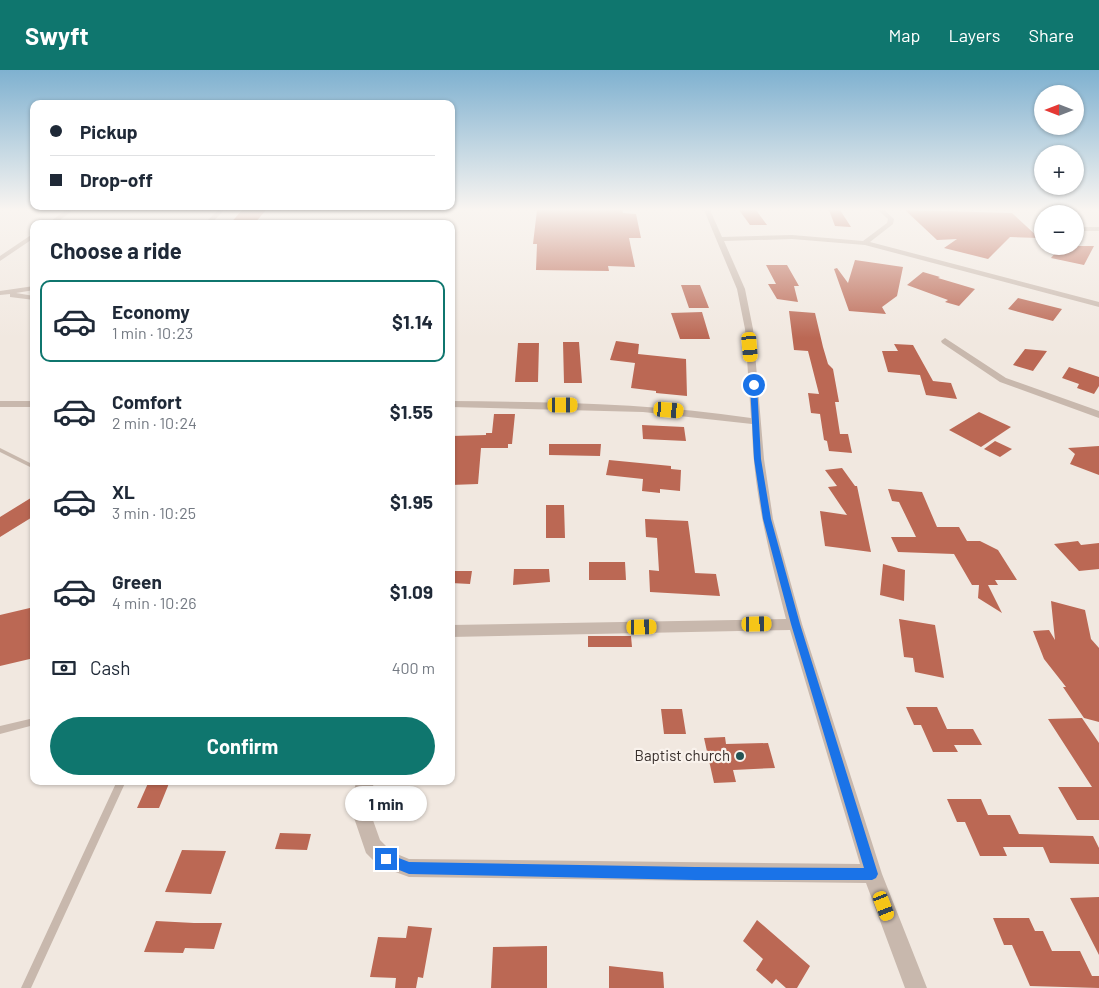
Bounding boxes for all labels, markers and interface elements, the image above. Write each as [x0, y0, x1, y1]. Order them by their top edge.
text: Swyft [25, 21, 89, 50]
text: Map [888, 24, 920, 46]
text: Layers [948, 24, 1001, 46]
text: Share [1029, 24, 1074, 46]
north arrow [1034, 85, 1084, 135]
map controls [1034, 85, 1084, 255]
text: Pickup [80, 120, 138, 143]
button: + [1034, 145, 1084, 195]
text: Drop-off [80, 168, 153, 191]
button: − [1034, 205, 1084, 255]
text: Choose a ride [50, 237, 182, 263]
icon: car [52, 299, 97, 344]
text: Economy [112, 300, 190, 323]
text: $1.14 [392, 310, 433, 333]
text: 1 min · 10:23 [112, 323, 193, 342]
car [741, 331, 758, 363]
route start [743, 374, 765, 396]
icon: car [52, 389, 97, 434]
text: Comfort [112, 390, 182, 413]
car [548, 398, 578, 413]
text: $1.55 [390, 400, 433, 423]
car [653, 401, 684, 419]
text: 2 min · 10:24 [112, 413, 197, 432]
icon: car [52, 479, 97, 524]
text: XL [112, 480, 135, 503]
text: $1.95 [390, 490, 433, 513]
text: 3 min · 10:25 [112, 503, 196, 522]
icon: car [52, 569, 97, 614]
text: Green [112, 570, 162, 593]
text: $1.09 [390, 580, 433, 603]
text: 4 min · 10:26 [112, 593, 197, 612]
car [741, 616, 772, 632]
car [626, 619, 657, 635]
icon: cash [50, 654, 78, 682]
text: Cash [90, 656, 131, 679]
text: 400 m [392, 658, 435, 677]
button: Confirm [50, 717, 435, 775]
place label: Baptist church [635, 746, 730, 764]
marker: Baptist church [734, 750, 746, 762]
callout: 1 min [345, 786, 427, 822]
text: 1 min [368, 794, 404, 813]
route end [375, 848, 397, 870]
car [871, 889, 896, 923]

